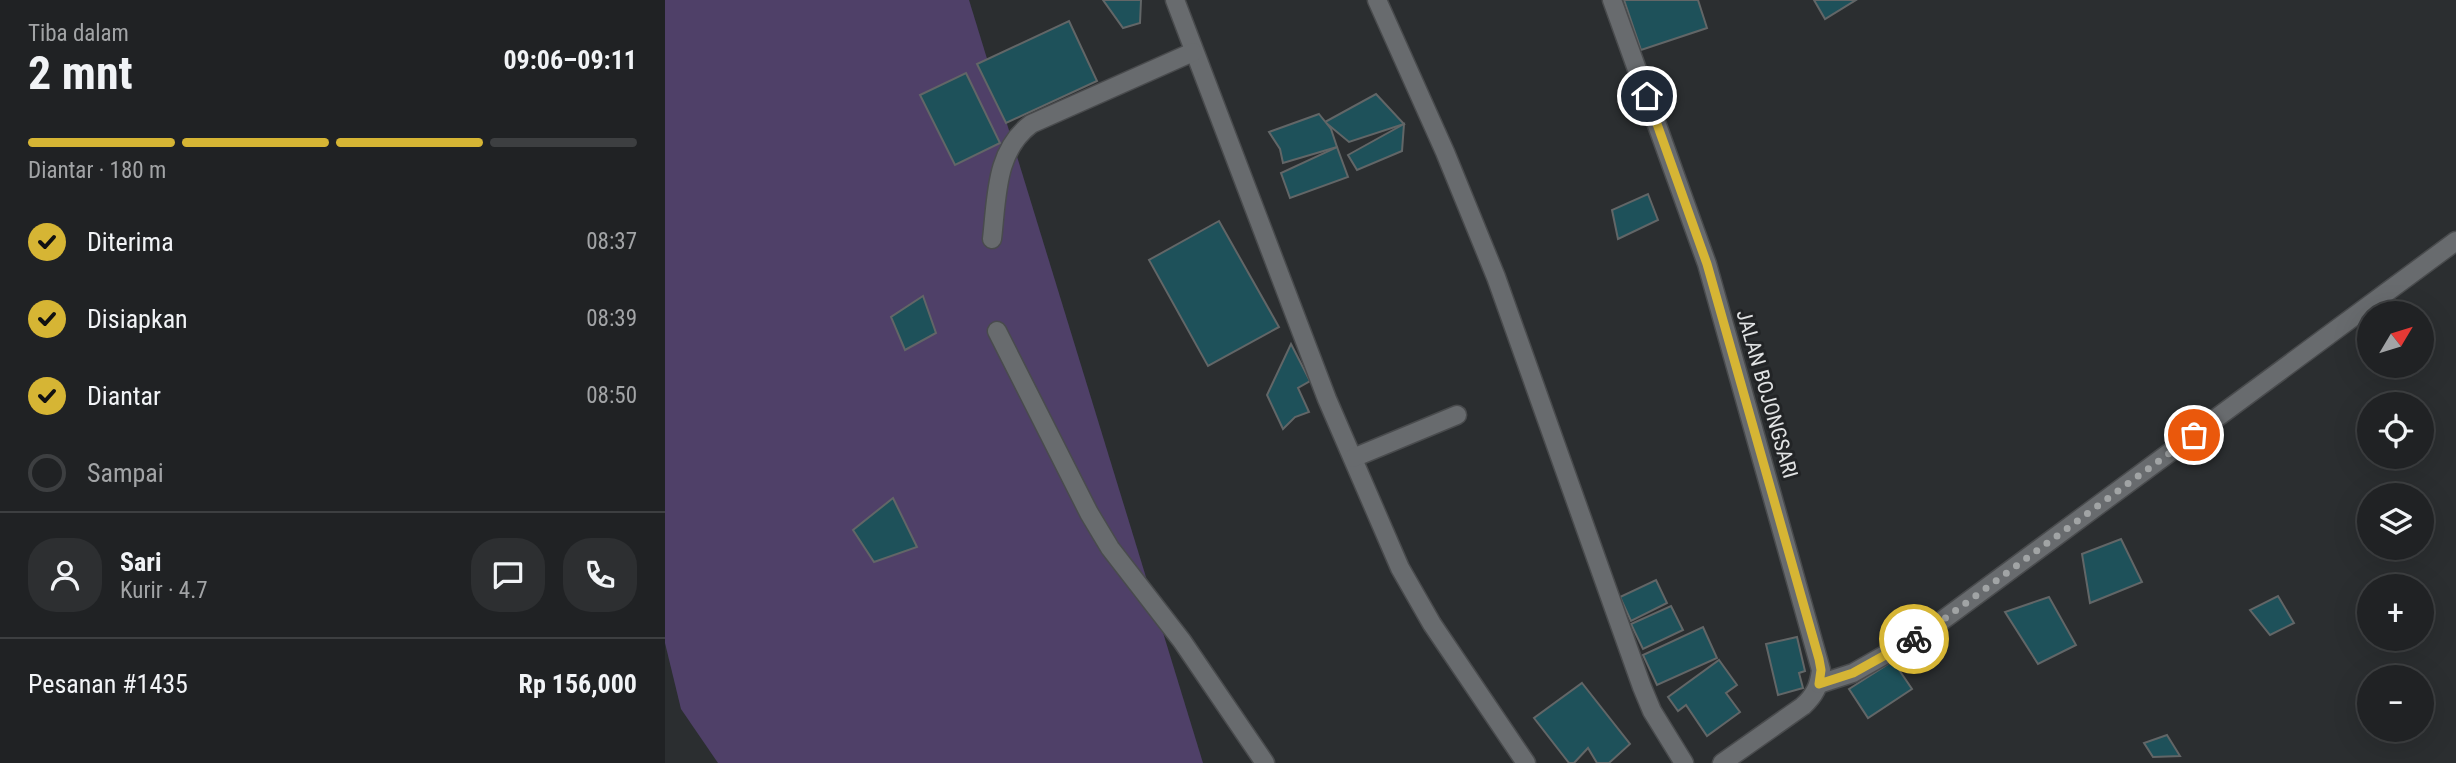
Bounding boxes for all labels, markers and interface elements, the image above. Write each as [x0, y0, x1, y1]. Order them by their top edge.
text: Tiba dalam [28, 20, 129, 47]
text: 09:06–09:11 [503, 45, 637, 75]
text: 2 mnt [28, 46, 133, 100]
pin [1617, 66, 1677, 126]
icon: home [1628, 77, 1666, 115]
text: Diantar · 180 m [28, 157, 166, 184]
icon: check [28, 223, 66, 261]
text: Diterima [87, 227, 174, 257]
text: 08:37 [586, 228, 637, 255]
icon: check [28, 300, 66, 338]
north arrow [2357, 301, 2434, 378]
map controls [2357, 301, 2434, 742]
text: Disiapkan [87, 304, 188, 334]
text: 08:39 [586, 305, 637, 332]
street label: JALAN BOJONGSARI [1732, 307, 1802, 481]
icon: check [28, 377, 66, 415]
text: Diantar [87, 381, 161, 411]
text: 08:50 [586, 382, 637, 409]
button: locate [2357, 392, 2434, 469]
pin [2164, 405, 2224, 465]
icon: bag [2175, 416, 2213, 454]
text: Sampai [87, 458, 164, 488]
button: layers [2357, 483, 2434, 560]
button: person [28, 538, 102, 612]
button: chat [471, 538, 545, 612]
button: phone [563, 538, 637, 612]
text: Sari [120, 547, 161, 577]
button: + [2357, 574, 2434, 651]
text: Kurir · 4.7 [120, 577, 208, 604]
courier [1879, 604, 1949, 674]
icon: bike [1895, 620, 1933, 658]
button: − [2357, 665, 2434, 742]
text: Pesanan #1435 [28, 669, 188, 699]
text: Rp 156,000 [519, 669, 637, 699]

